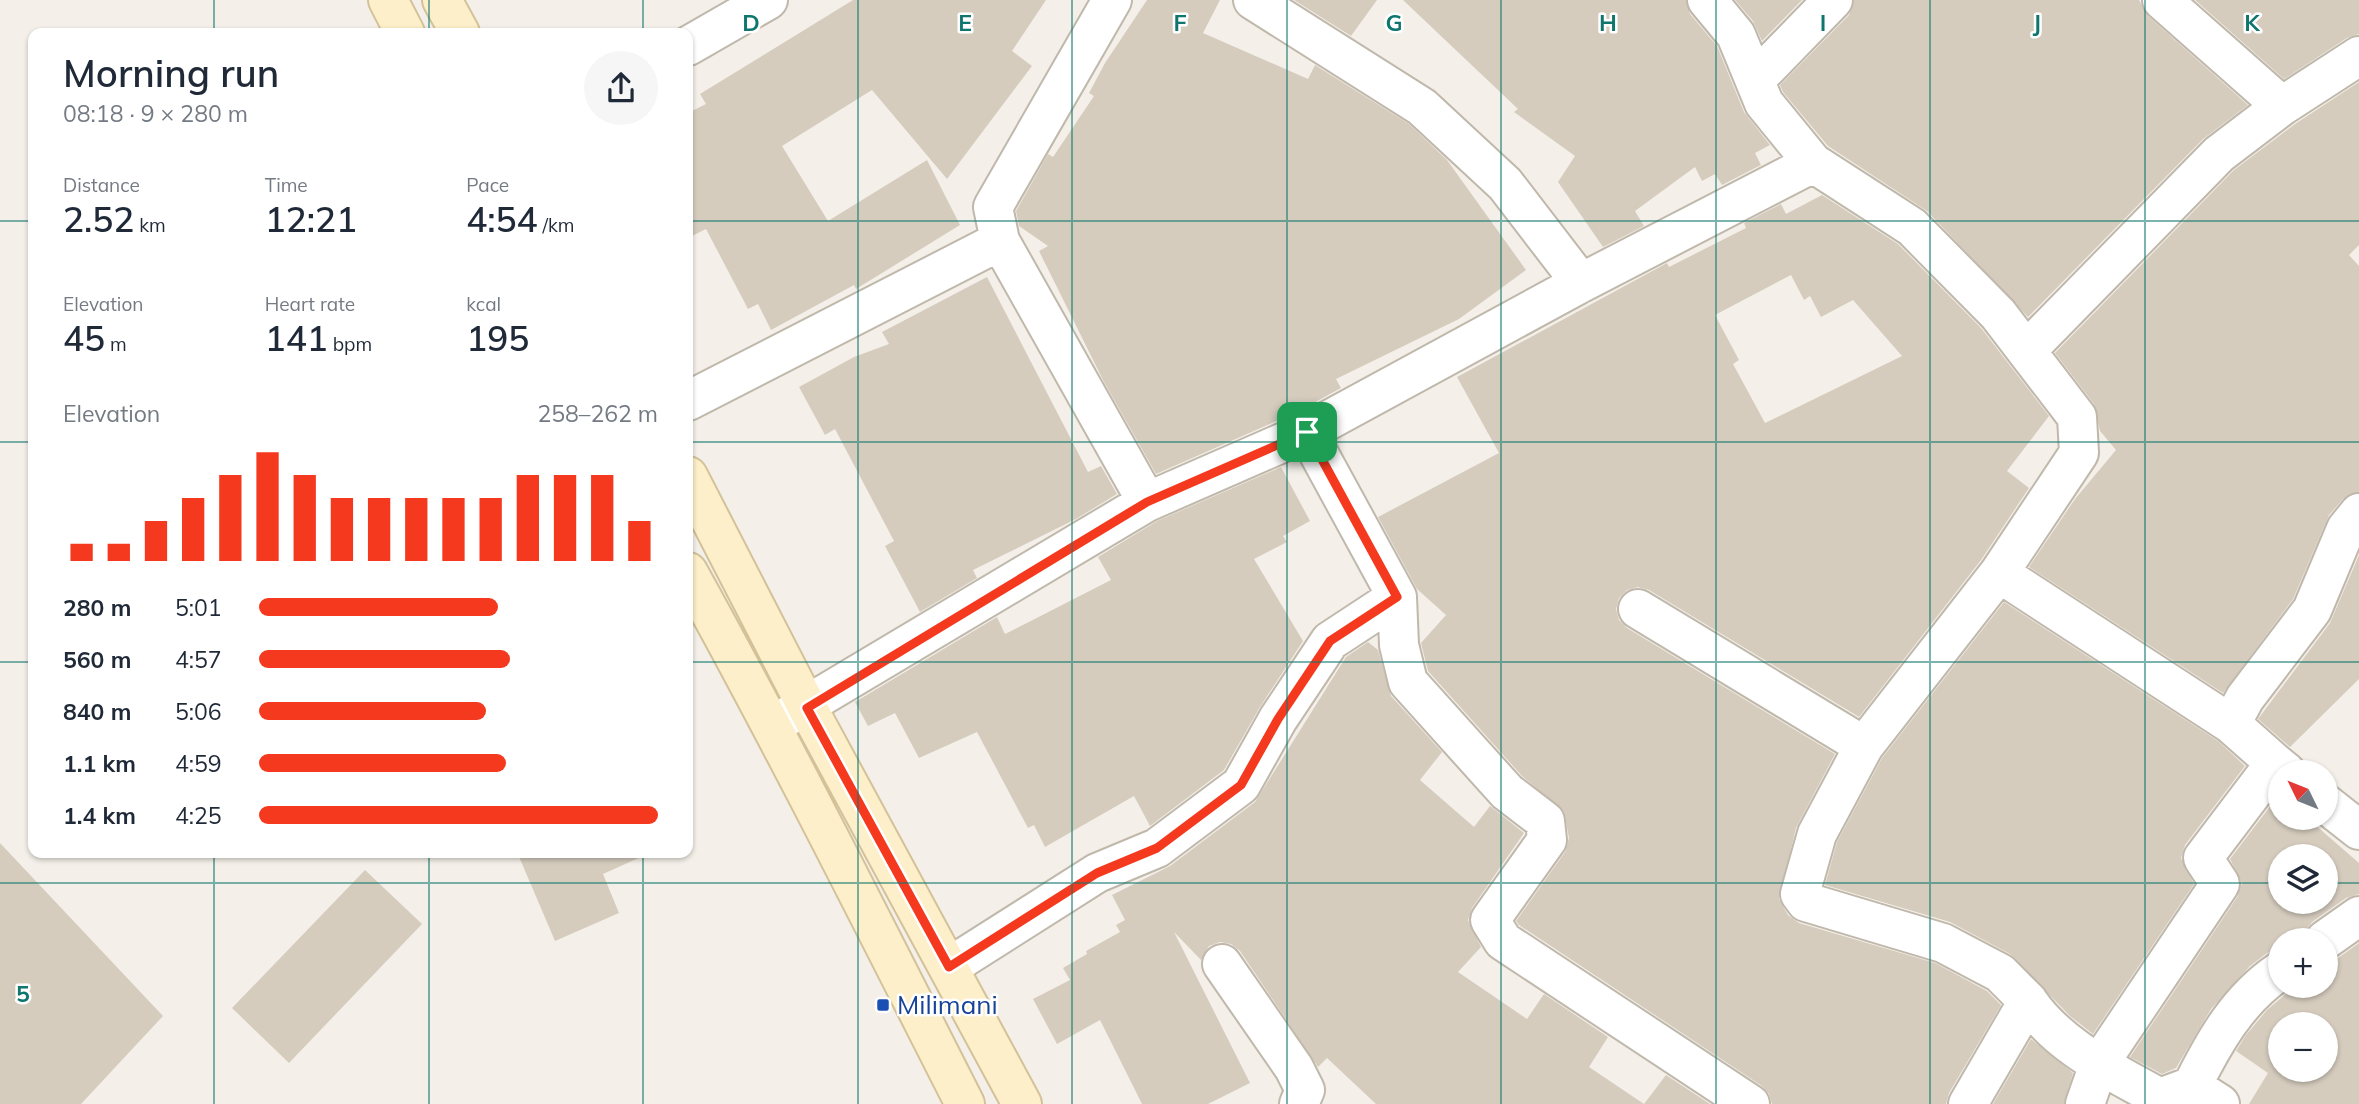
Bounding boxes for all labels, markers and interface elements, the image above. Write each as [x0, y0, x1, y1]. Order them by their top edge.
text: D [742, 8, 760, 37]
text: E [958, 8, 972, 37]
text: F [1173, 8, 1187, 37]
text: G [1385, 8, 1403, 37]
text: H [1599, 8, 1617, 37]
text: I [1820, 8, 1826, 37]
text: J [2033, 8, 2041, 37]
text: K [2244, 8, 2261, 37]
text: Morning run [63, 49, 279, 97]
button: share [584, 51, 658, 125]
text: 08:18 · 9 × 280 m [63, 99, 248, 128]
text: Distance [63, 173, 140, 197]
text: Time [265, 173, 308, 197]
text: Pace [466, 173, 509, 197]
text: 2.52 [63, 197, 134, 241]
text: 12:21 [265, 197, 357, 241]
text: 4:54 [466, 197, 538, 241]
text: km [134, 213, 166, 237]
text: /km [538, 213, 574, 237]
text: Elevation [63, 292, 143, 316]
text: Heart rate [265, 292, 355, 316]
text: kcal [466, 292, 501, 316]
text: 45 [63, 316, 105, 360]
text: 141 [265, 316, 328, 360]
text: 195 [466, 316, 529, 360]
text: m [105, 332, 127, 356]
text: bpm [328, 332, 372, 356]
text: Elevation [63, 399, 160, 428]
text: 258–262 m [537, 399, 658, 428]
pin [1277, 402, 1337, 462]
icon: arrive [1288, 413, 1326, 451]
text: 280 m [63, 593, 131, 622]
text: 5:01 [175, 593, 222, 622]
text: 560 m [63, 645, 131, 674]
text: 4:57 [175, 645, 222, 674]
text: 840 m [63, 697, 131, 726]
text: 5:06 [175, 697, 222, 726]
text: 1.1 km [63, 749, 136, 778]
text: 4:59 [175, 749, 222, 778]
north arrow [2268, 760, 2338, 830]
map controls [2268, 760, 2338, 1082]
text: 1.4 km [63, 801, 136, 830]
text: 4:25 [175, 801, 222, 830]
button: layers [2268, 844, 2338, 914]
button: + [2268, 928, 2338, 998]
text: 5 [16, 979, 30, 1008]
place label: Milimani [897, 988, 998, 1021]
marker: Milimani [875, 997, 891, 1013]
button: − [2268, 1012, 2338, 1082]

